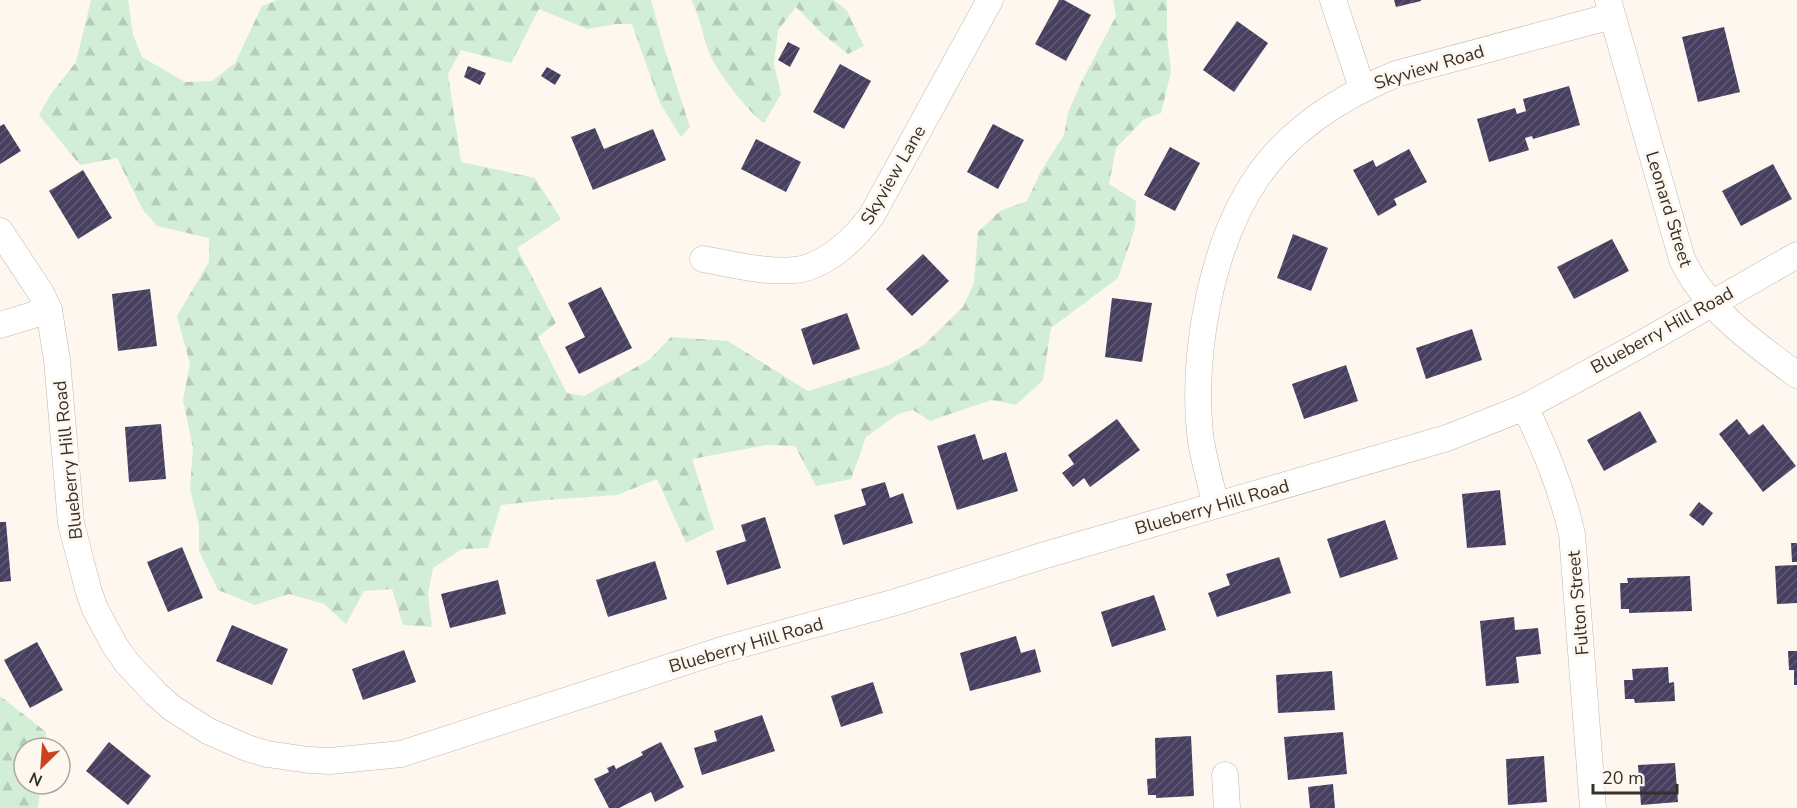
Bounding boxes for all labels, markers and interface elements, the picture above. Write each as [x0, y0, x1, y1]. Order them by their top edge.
street label: Skyview Road [1371, 39, 1487, 95]
street label: Skyview Lane [855, 121, 931, 229]
street label: Leonard Street [1640, 148, 1698, 270]
street label: Blueberry Hill Road [1586, 281, 1738, 379]
street label: Blueberry Hill Road [48, 379, 88, 541]
street label: Blueberry Hill Road [1132, 473, 1292, 541]
street label: Fulton Street [1561, 549, 1595, 656]
street label: Blueberry Hill Road [666, 611, 826, 679]
north arrow [12, 736, 72, 796]
scale bar [1593, 757, 1677, 795]
text: N [26, 766, 46, 791]
text: 20 m [1602, 766, 1644, 790]

